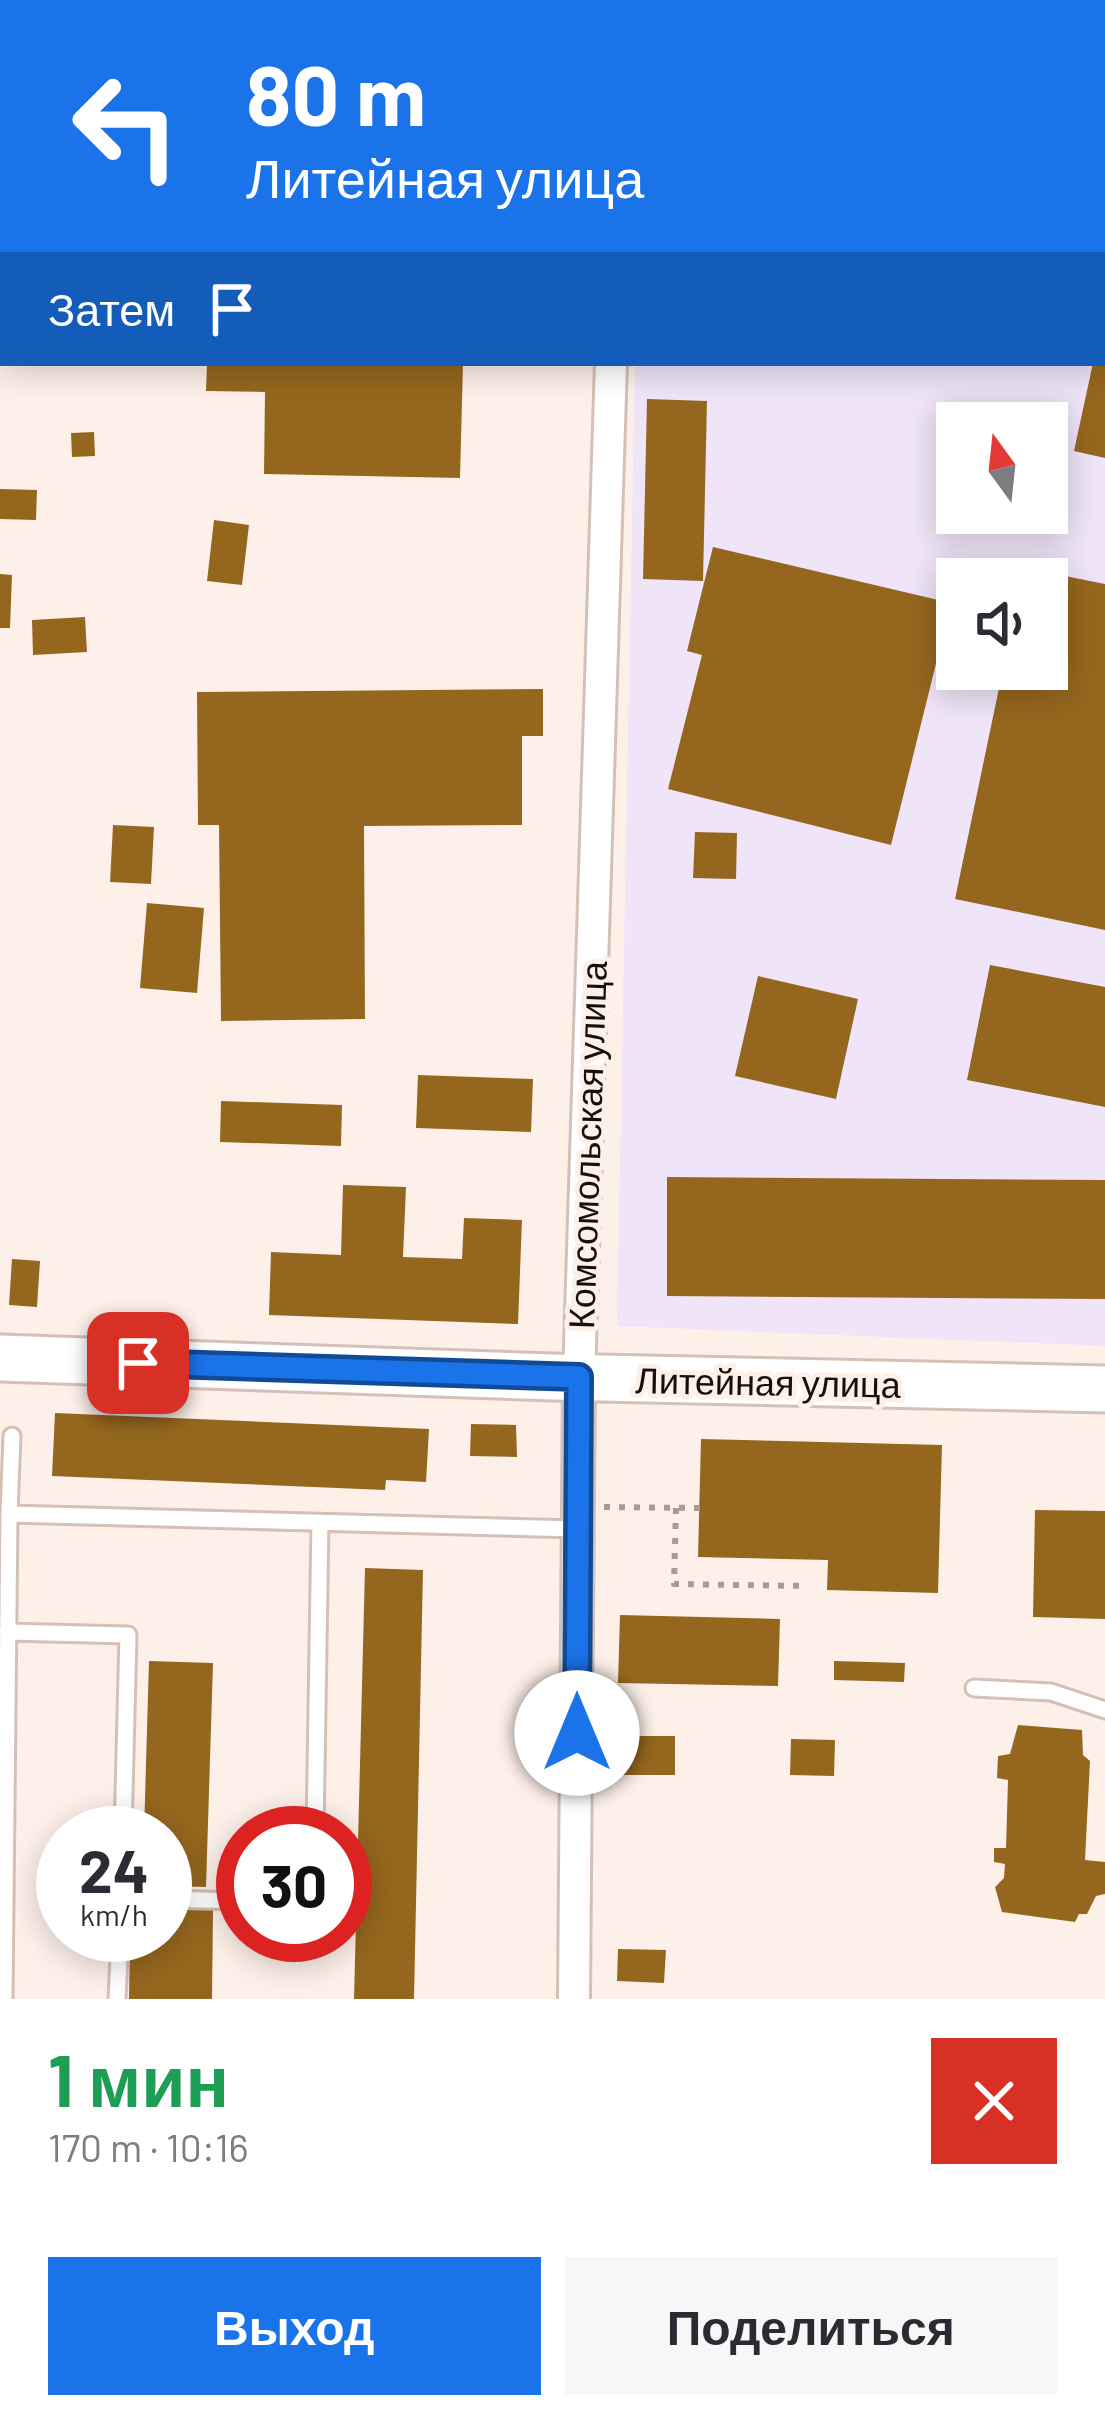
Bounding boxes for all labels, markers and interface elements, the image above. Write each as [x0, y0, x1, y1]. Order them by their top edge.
text: 80 m [246, 42, 426, 143]
icon: left [48, 48, 204, 204]
text: Литейная улица [246, 144, 644, 209]
icon: arrive [199, 276, 265, 342]
text: Затем [48, 281, 175, 335]
north arrow [936, 402, 1068, 534]
map controls [936, 402, 1068, 690]
button: sound [936, 558, 1068, 690]
street label: Комсомольская улица [558, 959, 615, 1330]
pin [87, 1312, 189, 1414]
icon: arrive [105, 1330, 171, 1396]
street label: Литейная улица [635, 1357, 902, 1406]
position arrow [514, 1670, 640, 1796]
speed limit sign: 30 [216, 1806, 372, 1962]
text: 24 [79, 1833, 149, 1905]
text: km/h [80, 1896, 148, 1932]
text: 1 мин [48, 2035, 229, 2121]
button: close [931, 2038, 1057, 2164]
text: 170 m · 10:16 [48, 2123, 249, 2170]
button: Выход [48, 2257, 541, 2395]
button: Поделиться [565, 2257, 1057, 2395]

